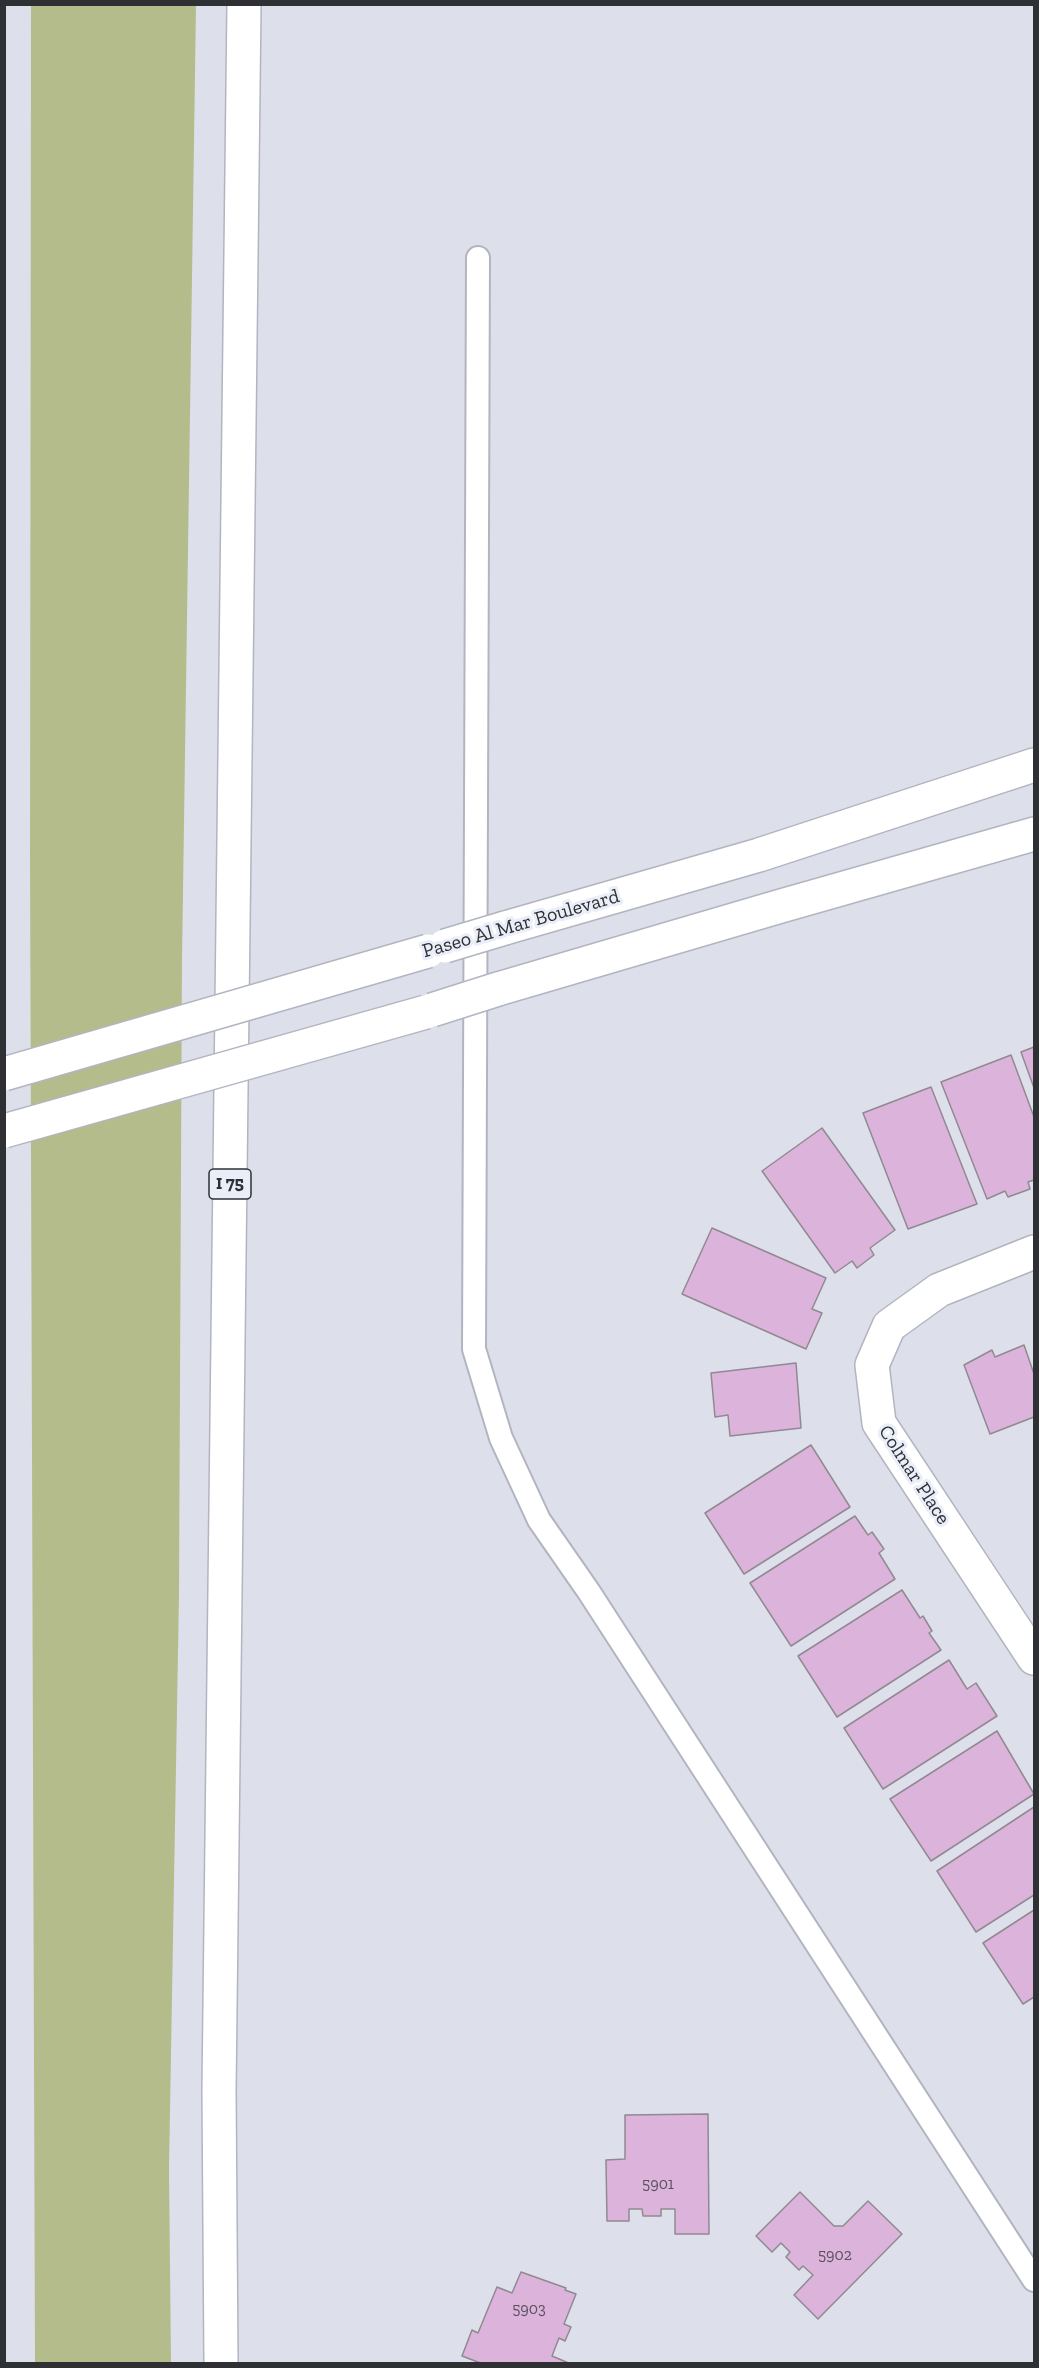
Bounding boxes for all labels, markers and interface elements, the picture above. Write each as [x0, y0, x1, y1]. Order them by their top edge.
street label: Paseo Al Mar Boulevard [420, 884, 622, 964]
road number: I 75 [209, 1169, 251, 1199]
street label: Colmar Place [873, 1421, 955, 1529]
house number: 5901 [642, 2174, 674, 2194]
house number: 5902 [818, 2245, 852, 2265]
house number: 5903 [512, 2299, 546, 2319]

